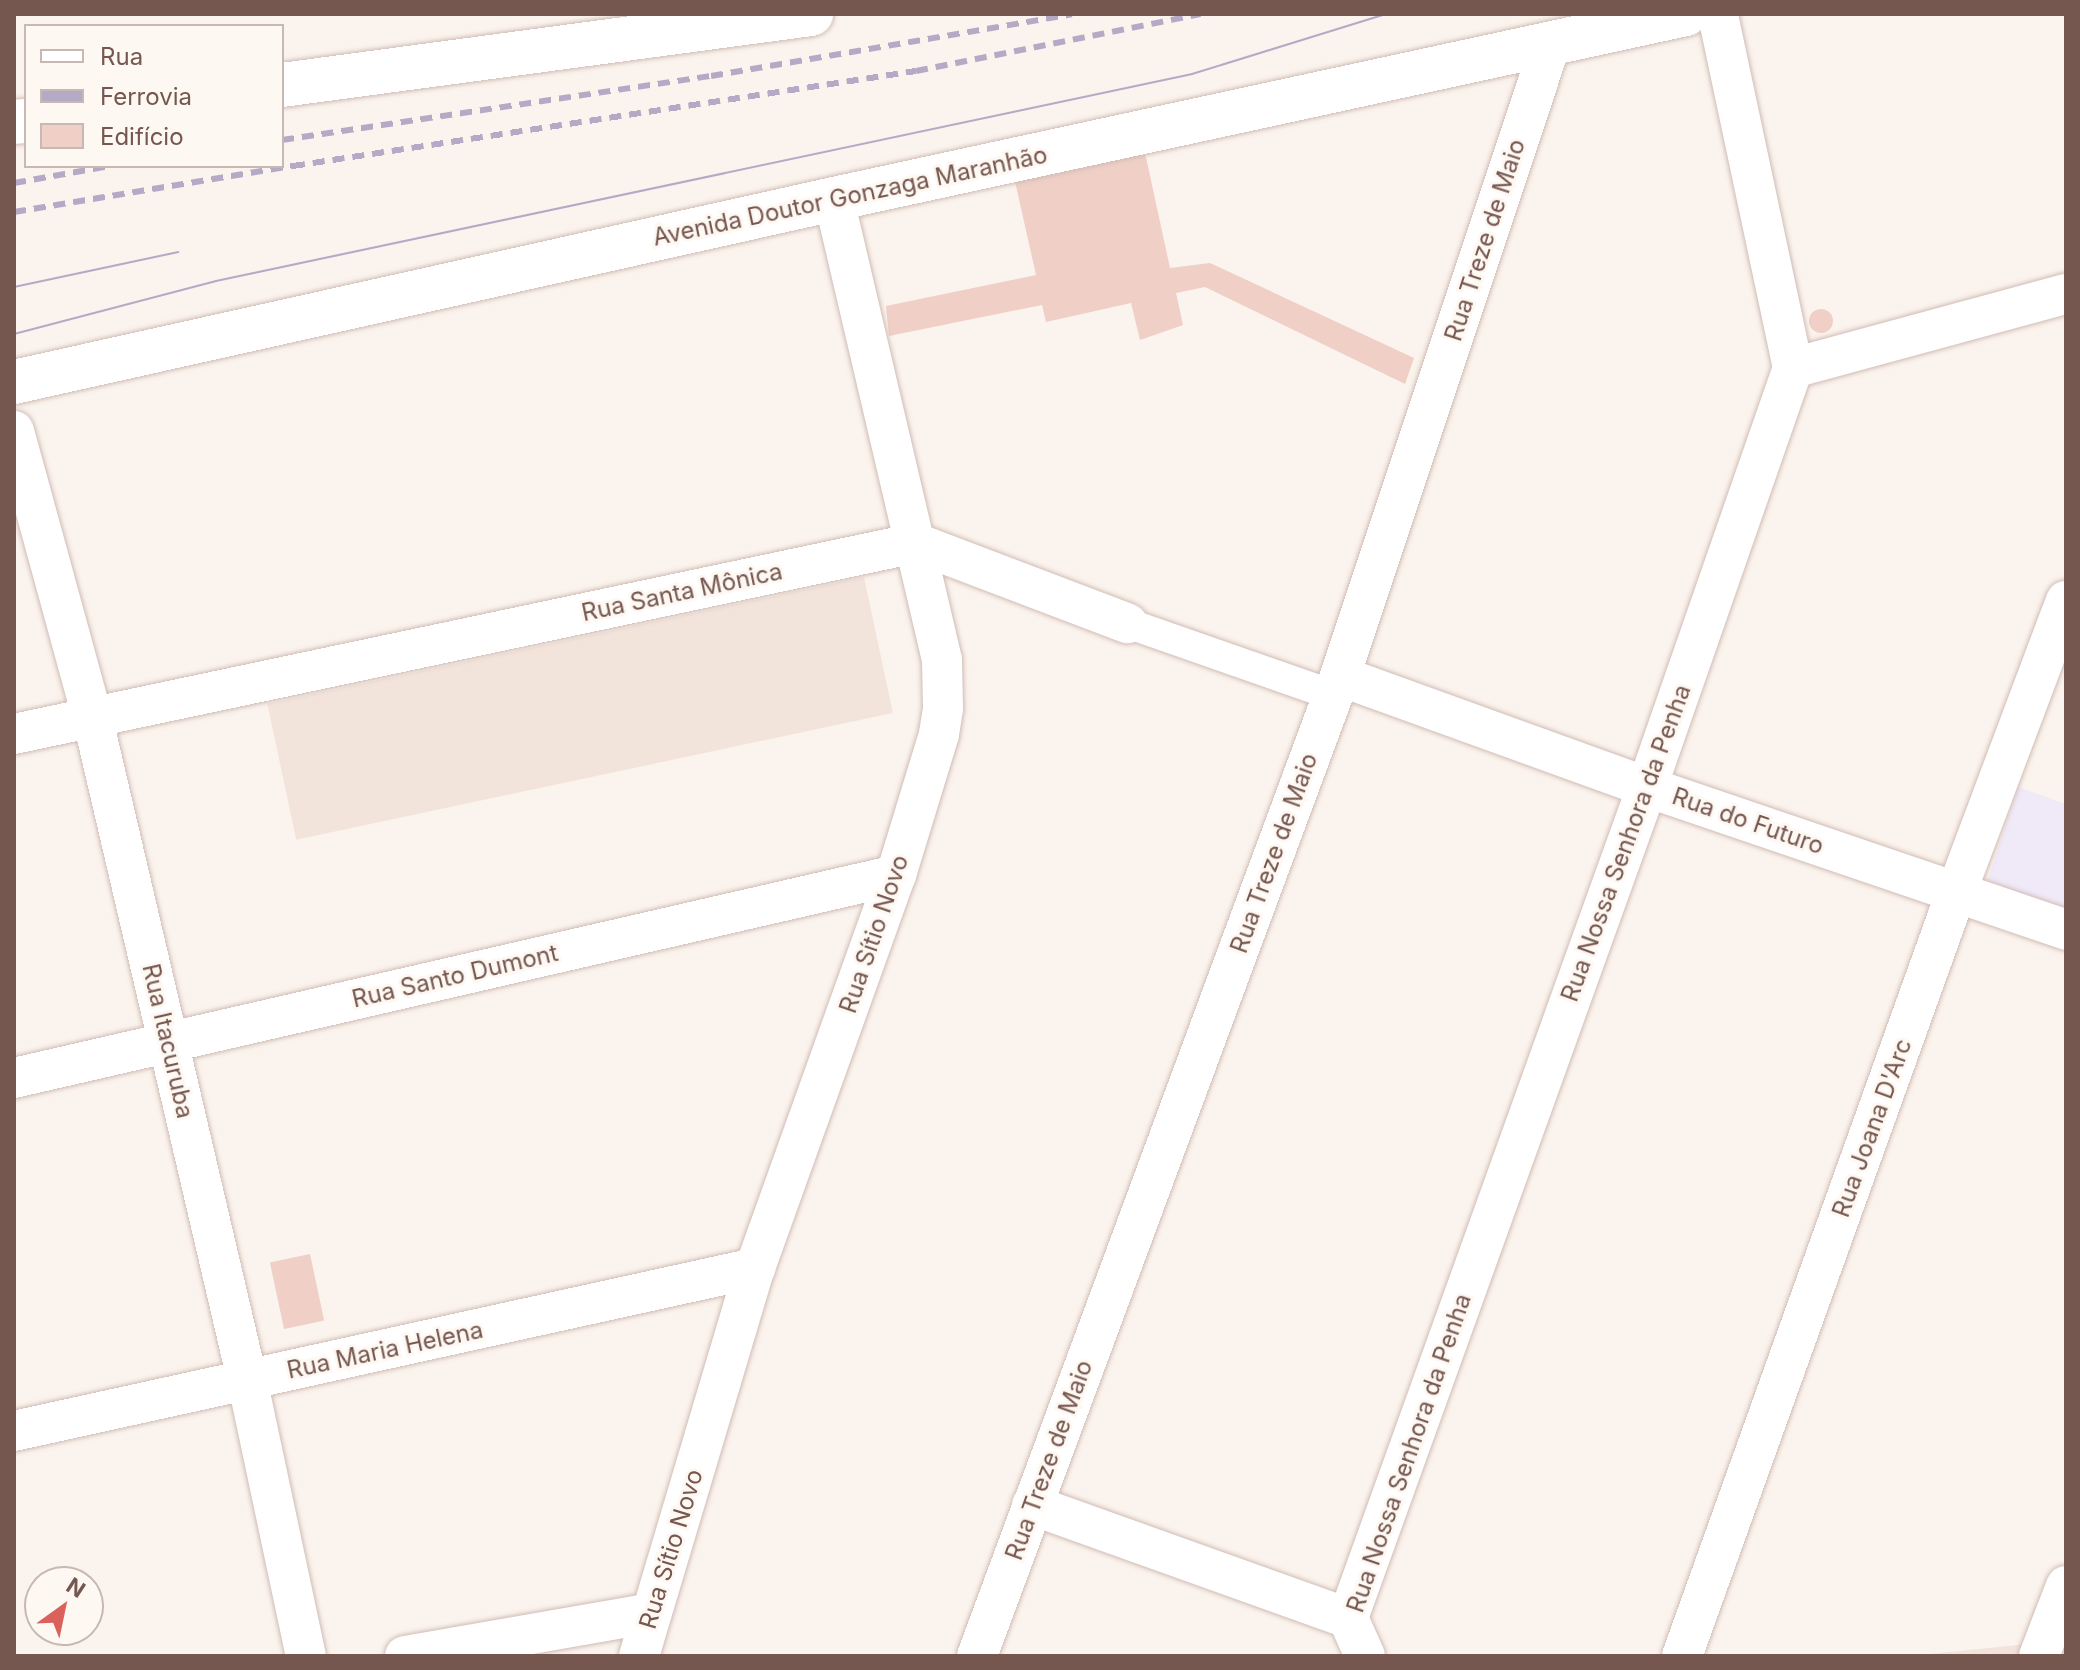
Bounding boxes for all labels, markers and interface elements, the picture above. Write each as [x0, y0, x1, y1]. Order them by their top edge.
legend [24, 24, 284, 168]
text: Rua [100, 42, 143, 71]
text: Ferrovia [100, 82, 192, 111]
text: Edifício [100, 122, 184, 151]
street label: Rua Treze de Maio [1439, 135, 1531, 345]
street label: Avenida Doutor Gonzaga Maranhão [650, 140, 1050, 252]
street label: Rua Santa Mônica [579, 557, 785, 627]
street label: Rua Nossa Senhora da Penha [1555, 681, 1697, 1005]
street label: Rua Treze de Maio [1224, 749, 1324, 957]
street label: Rua do Futuro [1668, 782, 1828, 860]
street label: Rua Sítio Novo [833, 851, 915, 1017]
street label: Rua Santo Dumont [349, 938, 561, 1014]
street label: Rua Itacuruba [136, 961, 200, 1121]
street label: Rua Joana D'Arc [1826, 1035, 1918, 1221]
street label: Rua Nossa Senhora da Penha [1341, 1290, 1477, 1616]
street label: Rua Maria Helena [284, 1315, 486, 1385]
street label: Rua Treze de Maio [999, 1356, 1099, 1564]
street label: Rua Sítio Novo [633, 1466, 709, 1632]
north arrow [24, 1566, 104, 1646]
text: N [62, 1572, 90, 1603]

